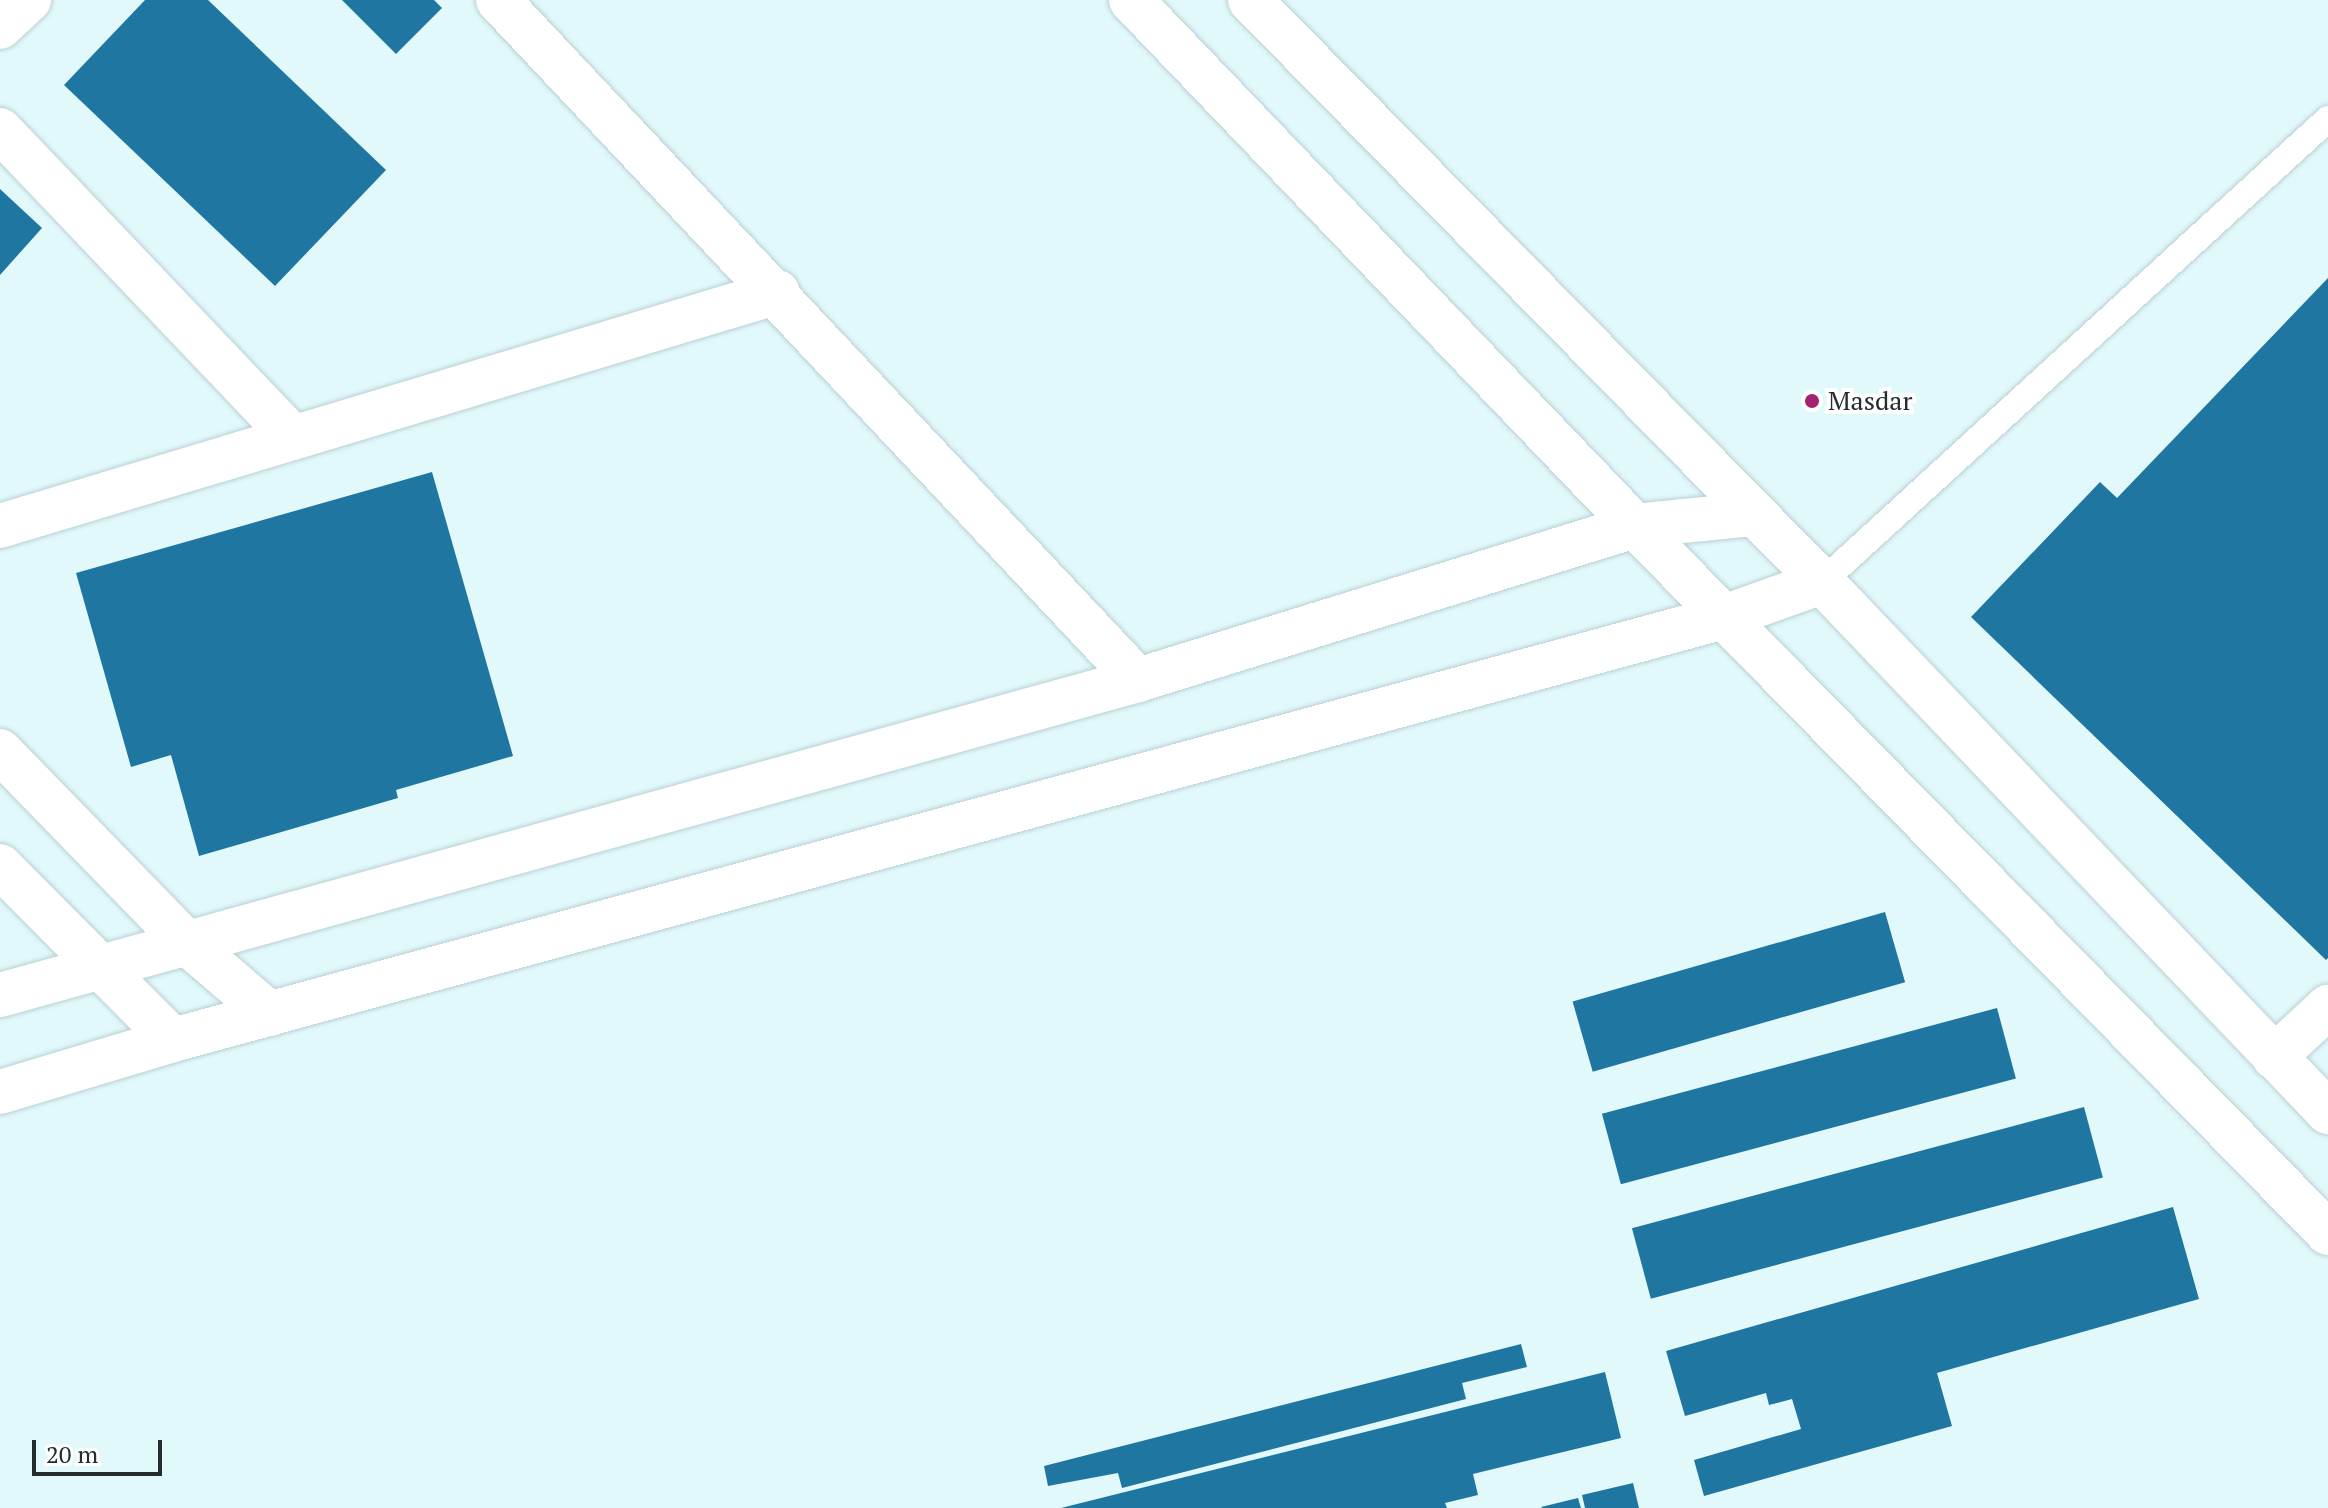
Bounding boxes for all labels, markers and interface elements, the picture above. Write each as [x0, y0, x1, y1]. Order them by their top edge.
place label: Masdar [1828, 385, 1912, 417]
marker: Masdar [1803, 392, 1821, 410]
scale bar [36, 1424, 166, 1474]
text: 20 m [46, 1438, 98, 1470]

